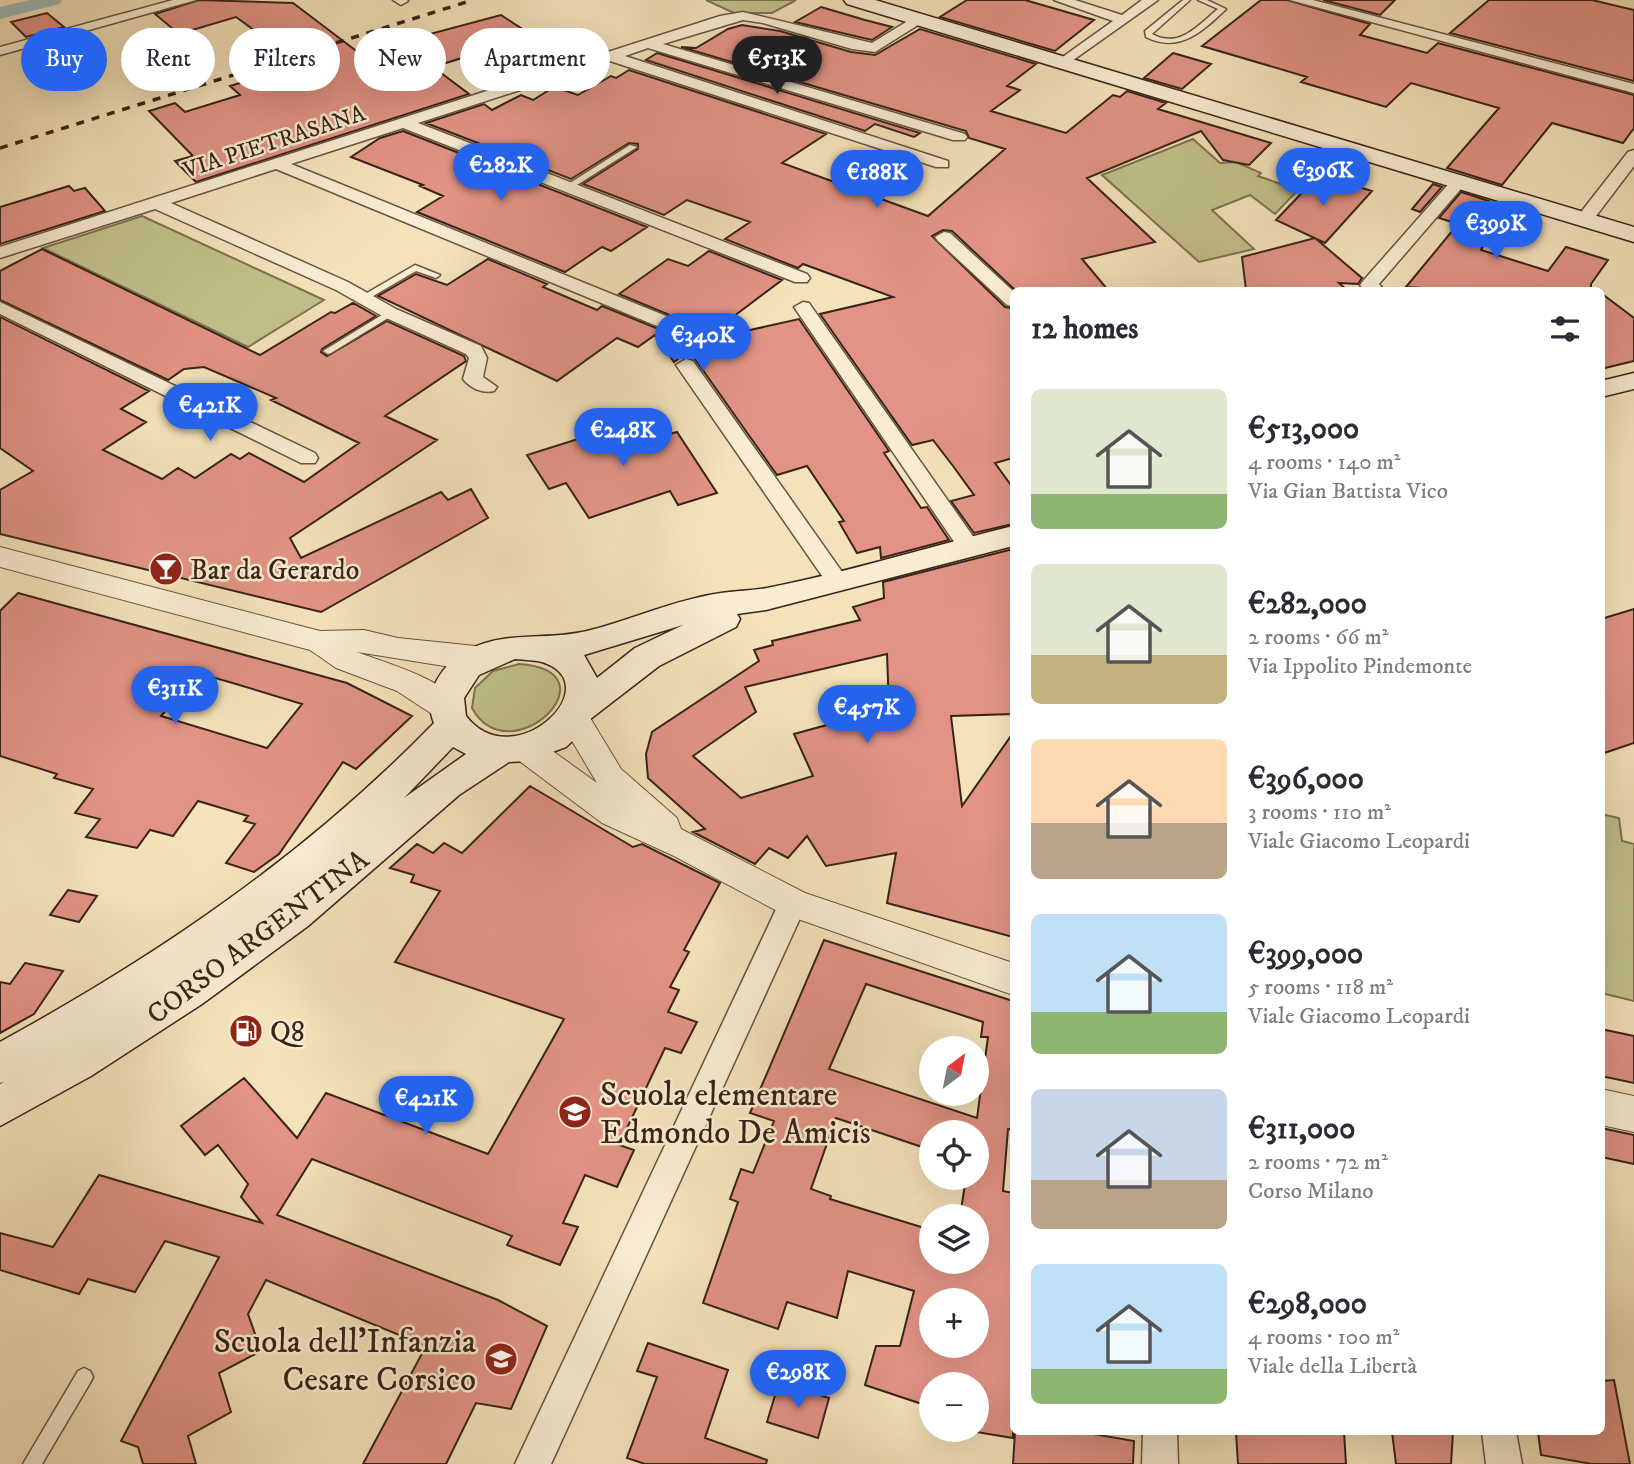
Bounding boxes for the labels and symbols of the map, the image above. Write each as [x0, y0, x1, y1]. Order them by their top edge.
pin: €513K [728, 36, 826, 96]
street label: VIA PIETRASANA [179, 99, 370, 186]
pin: €282K [452, 144, 550, 203]
pin: €396K [1274, 148, 1372, 208]
pin: €188K [828, 150, 926, 210]
pin: €399K [1447, 202, 1545, 261]
pin: €340K [654, 314, 752, 373]
pin: €421K [161, 384, 259, 443]
pin: €248K [574, 408, 672, 468]
bar icon: Bar da Gerardo [147, 550, 185, 588]
place label: Bar da Gerardo [190, 553, 359, 588]
pin: €311K [126, 666, 224, 726]
pin: €457K [818, 686, 916, 745]
street label: CORSO ARGENTINA [140, 842, 377, 1032]
fuel station icon: Q8 [227, 1012, 265, 1050]
place label: Q8 [270, 1015, 305, 1050]
north arrow [919, 1036, 989, 1106]
place label: Scuola elementare Edmondo De Amicis [600, 1075, 871, 1154]
pin: €421K [377, 1076, 475, 1136]
school or university icon: Scuola elementare Edmondo De Amicis [556, 1093, 594, 1131]
place label: Scuola dell'Infanzia Cesare Corsico [214, 1322, 476, 1401]
school or university icon: Scuola dell'Infanzia Cesare Corsico [482, 1340, 520, 1378]
pin: €298K [749, 1350, 847, 1410]

